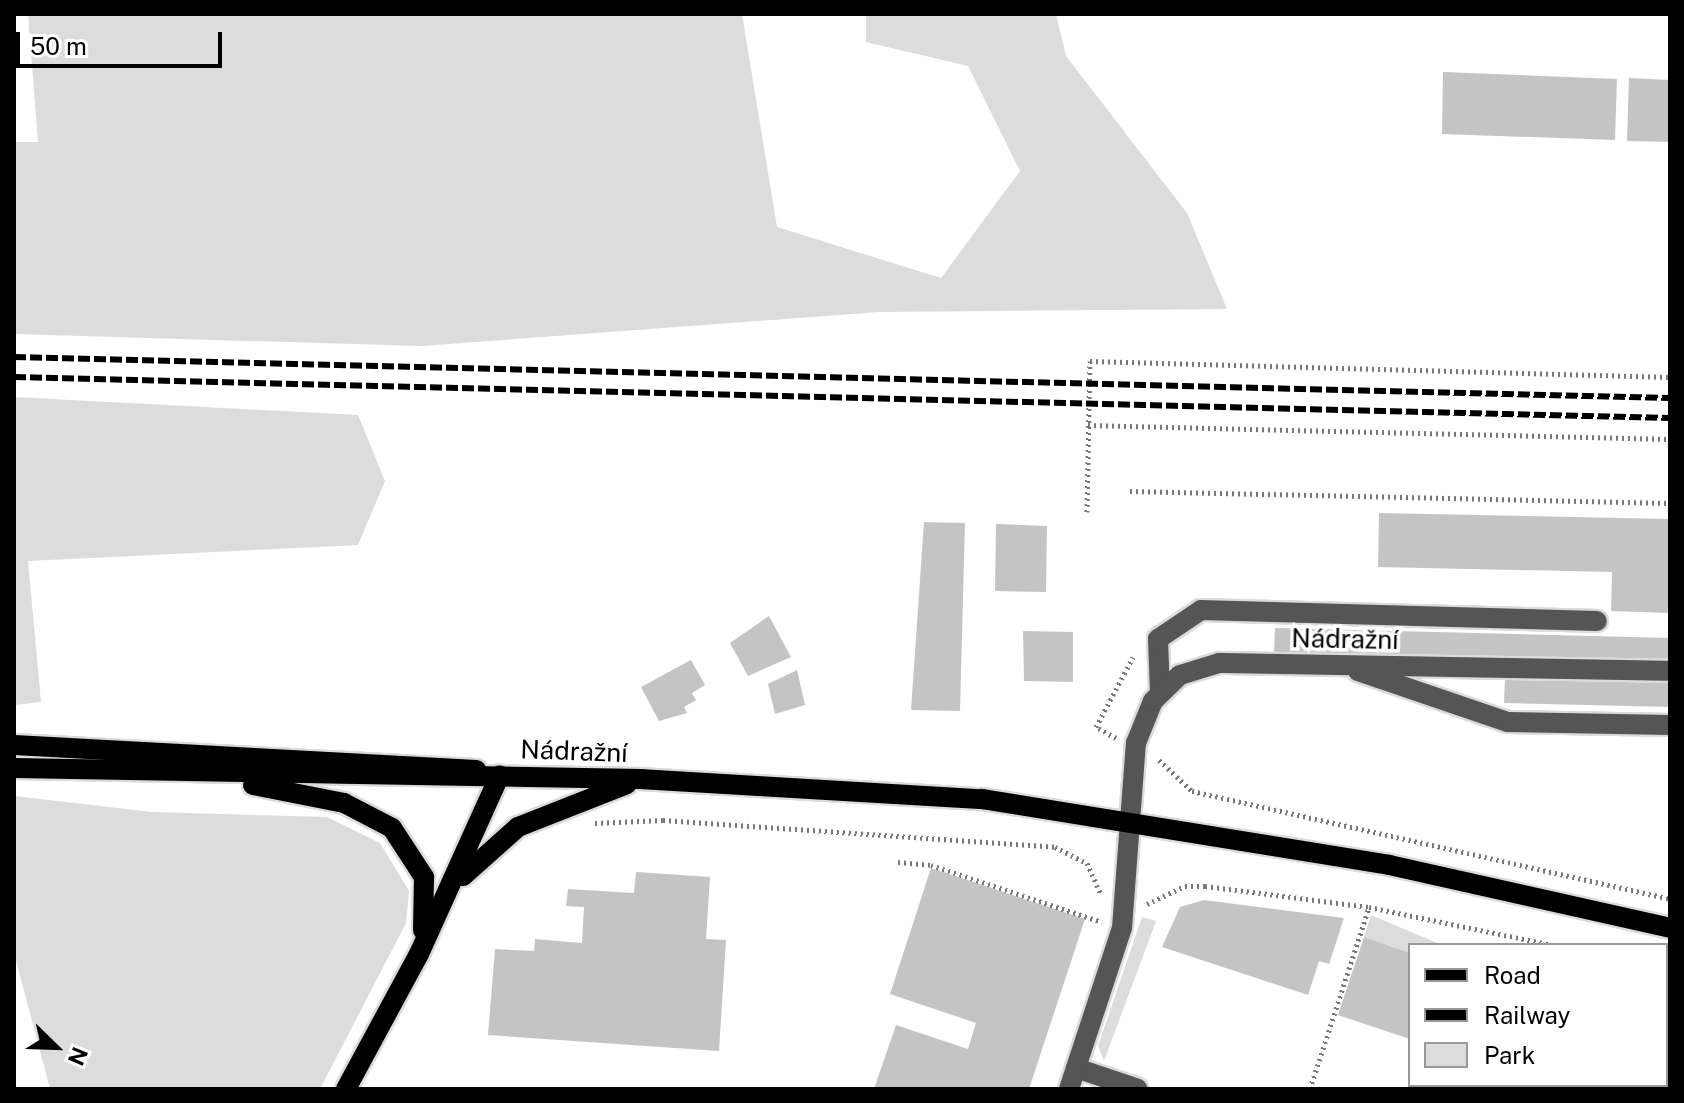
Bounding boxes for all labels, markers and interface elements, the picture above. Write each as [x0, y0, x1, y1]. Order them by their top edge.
scale bar [20, 16, 226, 66]
text: 50 m [30, 32, 87, 60]
street label: Nádražní [1291, 622, 1399, 656]
street label: Nádražní [520, 734, 628, 768]
legend [1408, 943, 1668, 1087]
text: Road [1484, 961, 1541, 989]
text: Railway [1484, 1001, 1570, 1029]
north arrow [16, 1007, 96, 1087]
text: Park [1484, 1041, 1535, 1069]
text: N [63, 1043, 93, 1069]

